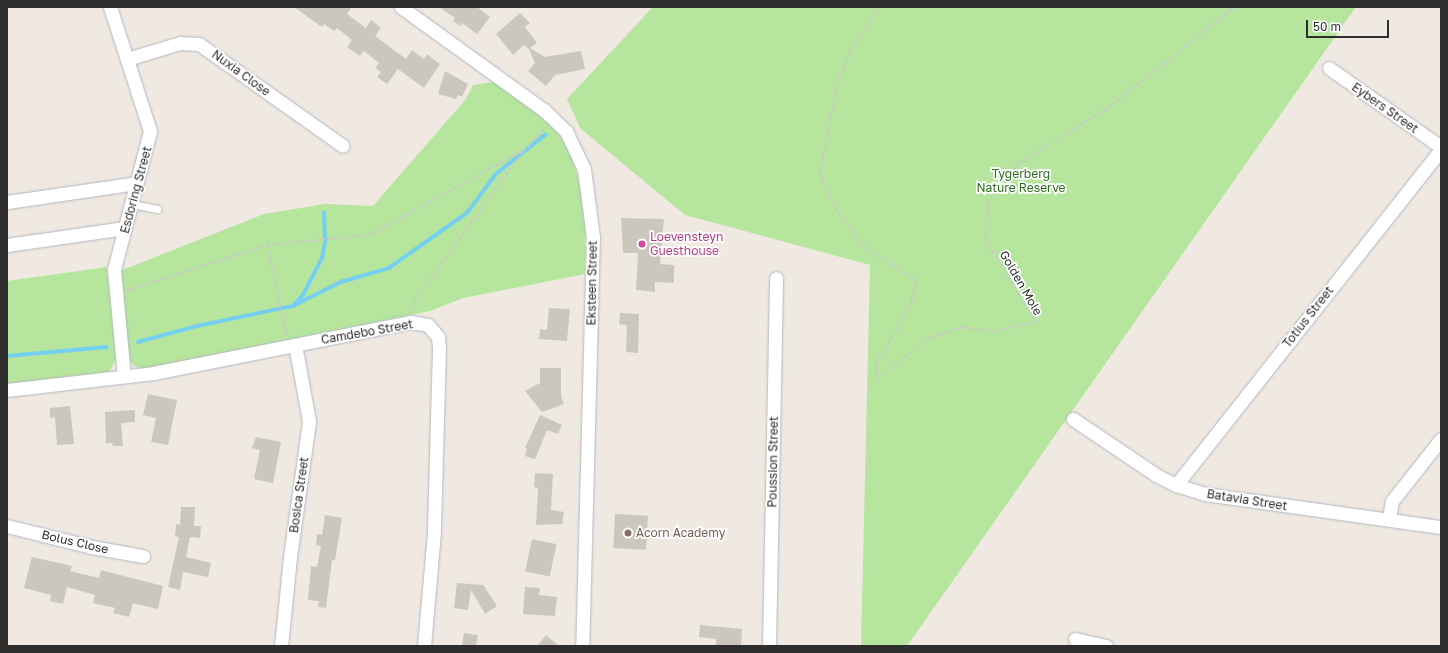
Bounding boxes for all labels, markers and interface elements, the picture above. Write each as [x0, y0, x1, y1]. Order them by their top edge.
scale bar [1308, 12, 1391, 38]
text: 50 m [1313, 19, 1341, 34]
street label: Nuxia Close [209, 47, 273, 99]
street label: Eybers Street [1349, 80, 1421, 136]
street label: Esdoring Street [117, 145, 155, 235]
park label: Tygerberg Nature Reserve [976, 167, 1066, 195]
place label: Loevensteyn Guesthouse [650, 230, 723, 258]
marker: Loevensteyn Guesthouse [637, 239, 647, 249]
street label: Eksteen Street [584, 240, 600, 326]
street label: Golden Mole [997, 248, 1045, 318]
street label: Totius Street [1280, 284, 1336, 350]
street label: Camdebo Street [320, 317, 414, 347]
street label: Poussion Street [765, 416, 781, 508]
street label: Bosica Street [287, 456, 311, 534]
street label: Batavia Street [1206, 487, 1288, 513]
place label: Acorn Academy [636, 526, 725, 540]
street label: Bolus Close [40, 527, 110, 557]
marker: Acorn Academy [623, 528, 633, 538]

